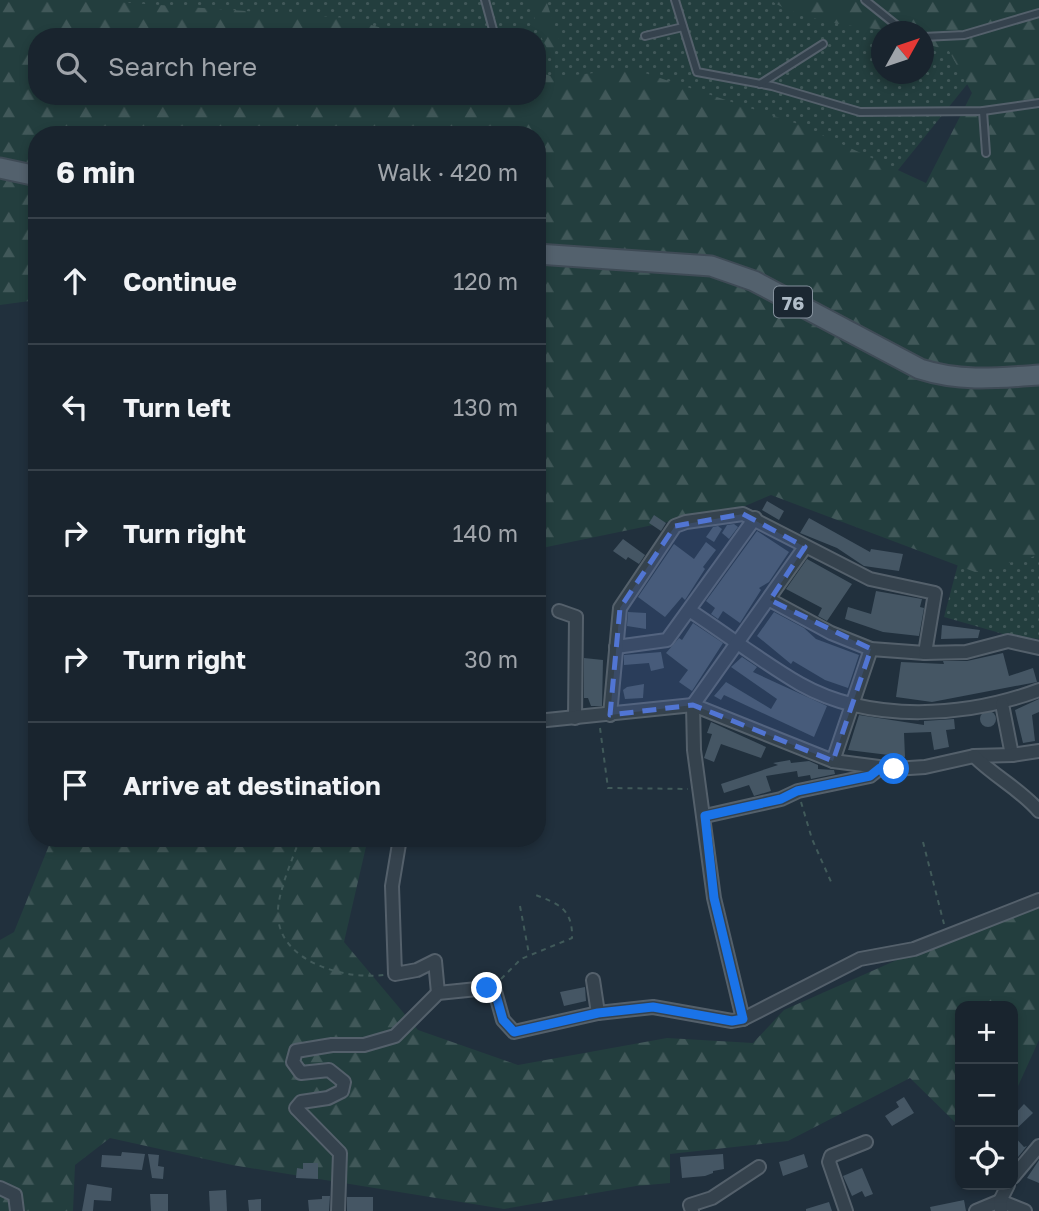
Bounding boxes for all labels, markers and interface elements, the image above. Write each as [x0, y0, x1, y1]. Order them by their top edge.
north arrow [871, 21, 934, 84]
search box [28, 28, 546, 105]
icon: search [52, 48, 90, 86]
text: Search here [108, 51, 257, 82]
text: 6 min [56, 154, 135, 190]
text: Walk · 420 m [377, 158, 518, 186]
icon: ahead [56, 262, 94, 300]
text: Continue [123, 266, 237, 297]
text: 120 m [453, 267, 518, 295]
road number: 76 [774, 286, 812, 318]
icon: left [56, 388, 94, 426]
text: Turn left [123, 392, 231, 423]
text: 130 m [453, 393, 518, 421]
icon: right [56, 514, 94, 552]
text: Turn right [123, 518, 246, 549]
text: 140 m [452, 519, 518, 547]
icon: right [56, 640, 94, 678]
text: Turn right [123, 644, 246, 675]
text: 30 m [464, 645, 518, 673]
route start [878, 753, 909, 784]
icon: arrive [56, 766, 94, 804]
text: Arrive at destination [123, 770, 381, 801]
route end [471, 972, 502, 1003]
map controls [955, 1001, 1018, 1190]
button: + [955, 1001, 1018, 1064]
button: − [955, 1064, 1018, 1127]
button: locate [955, 1127, 1018, 1190]

